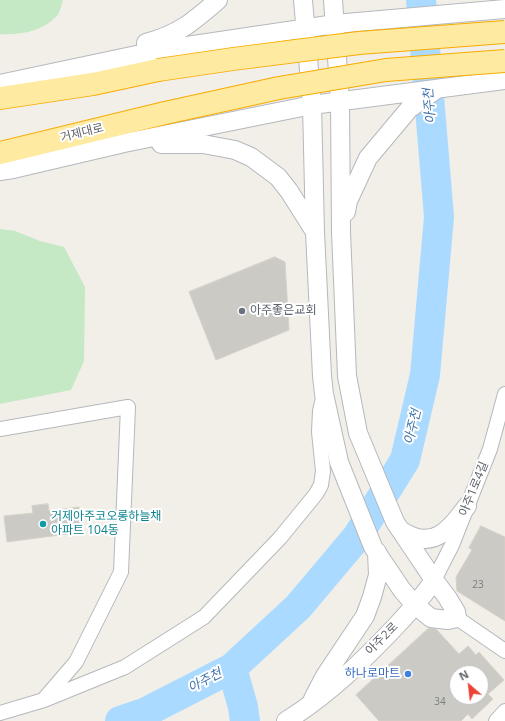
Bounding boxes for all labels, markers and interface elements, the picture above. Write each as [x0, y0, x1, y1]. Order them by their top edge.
water label: 아주천 [421, 87, 439, 125]
street label: 거제대로 [59, 121, 105, 145]
place label: 아주좋은교회 [250, 304, 316, 318]
marker: 아주좋은교회 [237, 306, 247, 316]
water label: 아주천 [401, 408, 425, 446]
street label: 아주1로4길 [456, 459, 492, 519]
place label: 거제아주코오롱하늘채 아파트 104동 [51, 510, 161, 538]
marker: 거제아주코오롱하늘채 아파트 104동 [38, 519, 48, 529]
house number: 23 [472, 579, 484, 591]
street label: 아주2로 [363, 620, 401, 658]
north arrow [449, 665, 489, 705]
water label: 아주천 [185, 666, 225, 696]
text: N [456, 666, 471, 684]
place label: 하나로마트 [345, 667, 400, 681]
marker: 하나로마트 [403, 669, 413, 679]
house number: 34 [434, 696, 446, 708]

